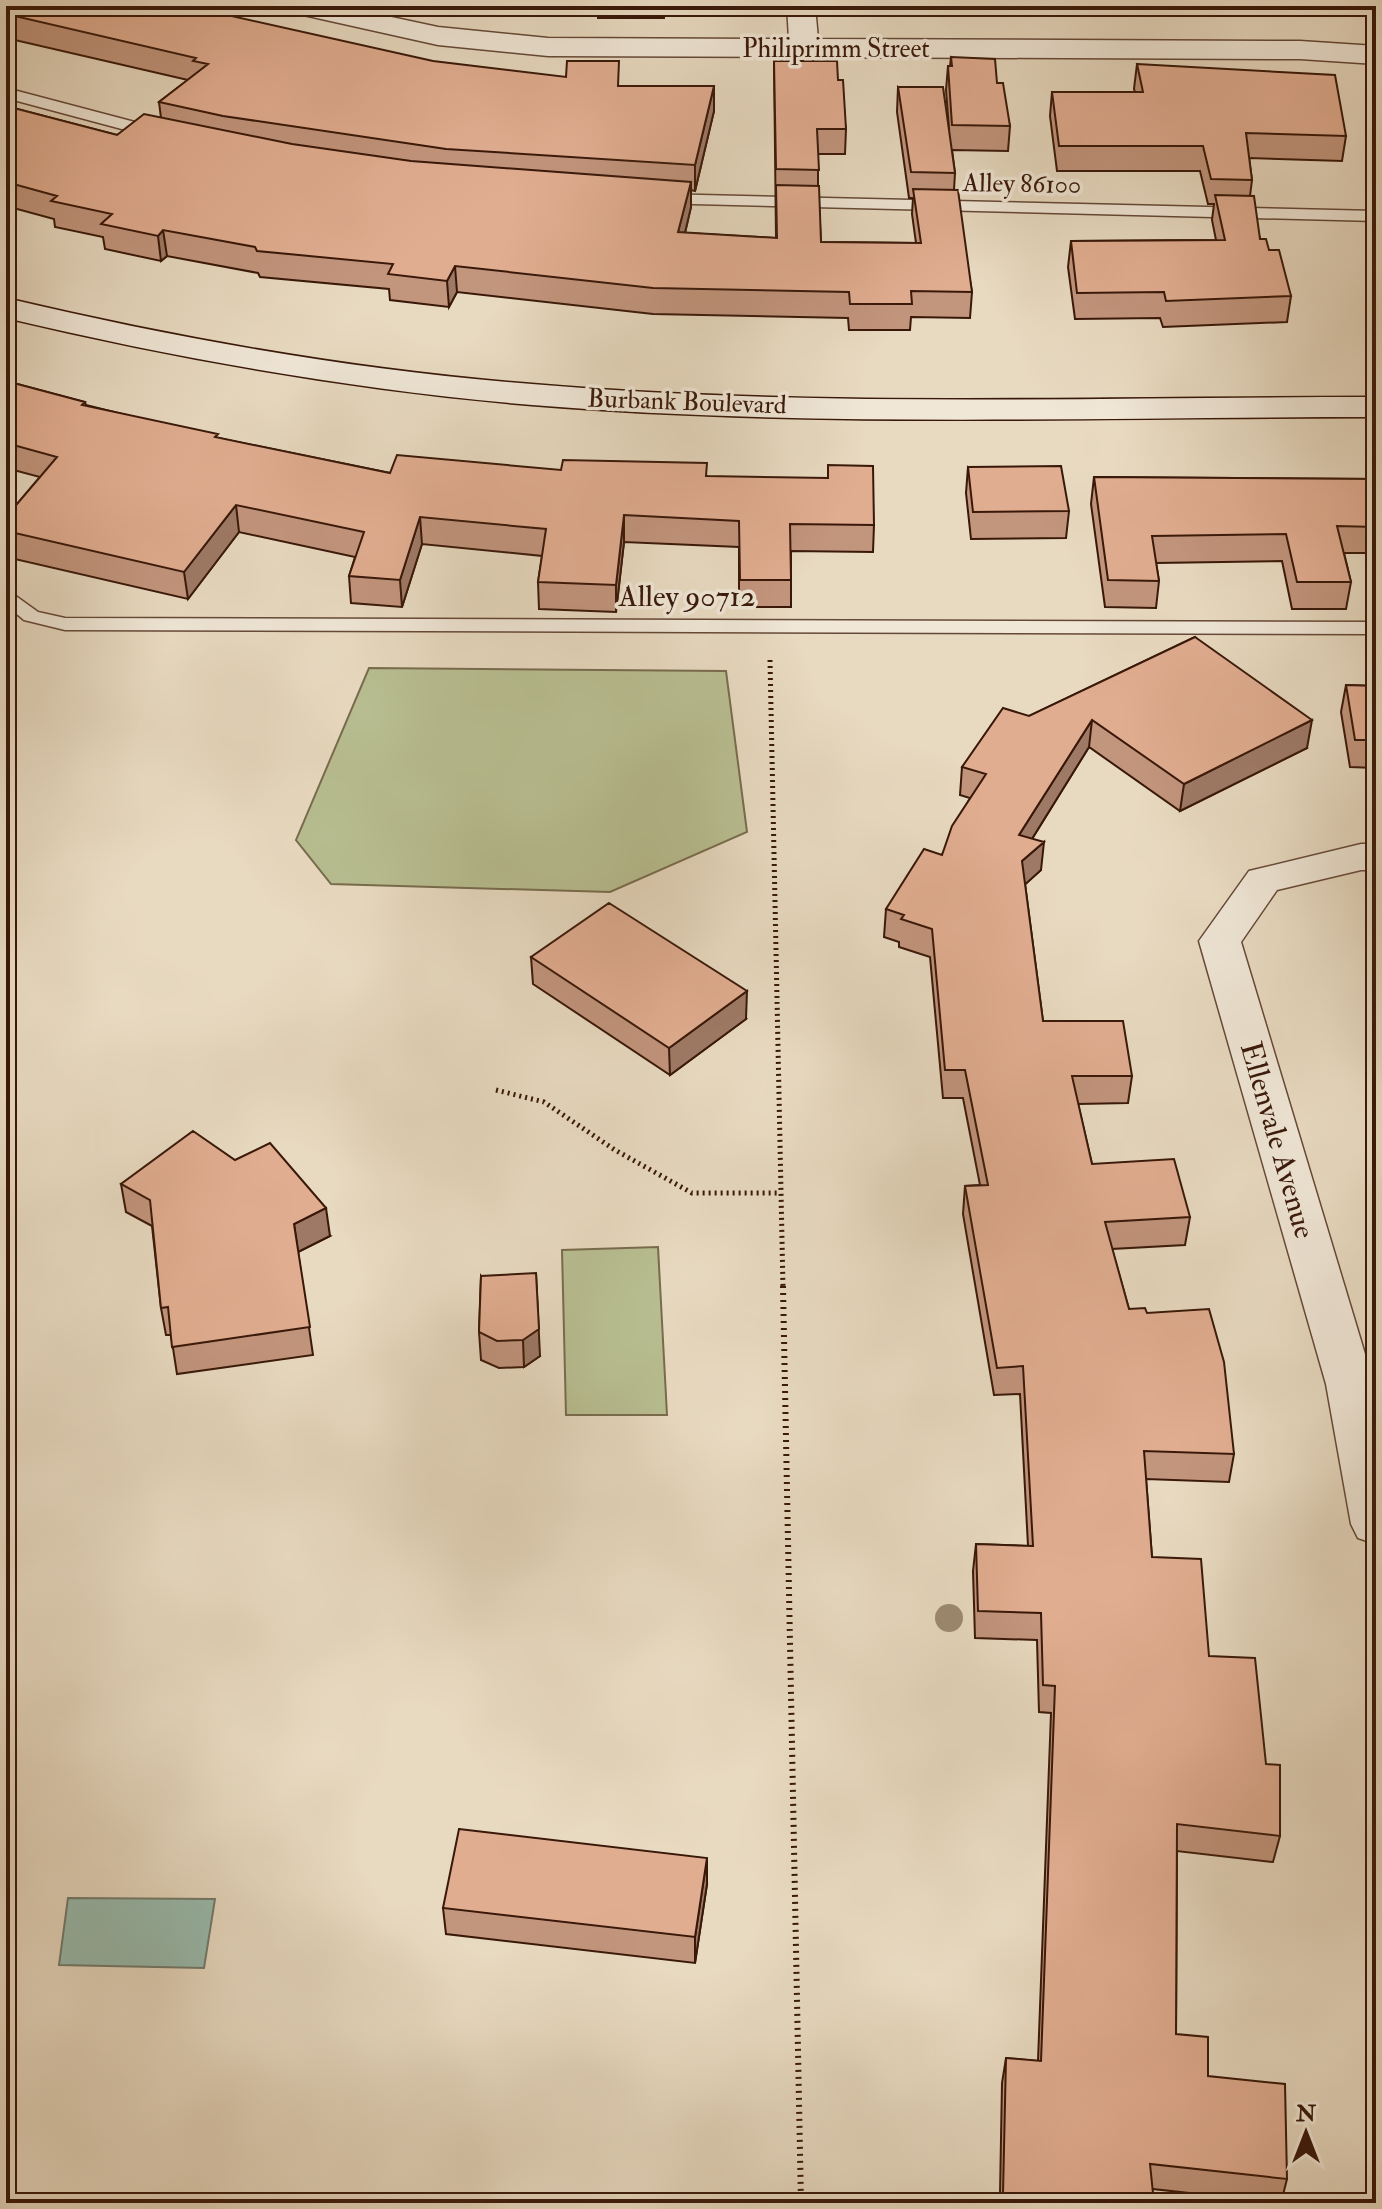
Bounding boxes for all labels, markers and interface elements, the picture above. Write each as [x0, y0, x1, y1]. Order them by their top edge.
street label: Philiprimm Street [742, 33, 930, 66]
street label: Alley 86100 [961, 167, 1082, 201]
street label: Burbank Boulevard [587, 383, 787, 421]
street label: Alley 90712 [618, 578, 755, 615]
street label: Ellenvale Avenue [1232, 1038, 1323, 1243]
north arrow [1266, 2093, 1346, 2173]
text: N [1295, 2100, 1316, 2128]

